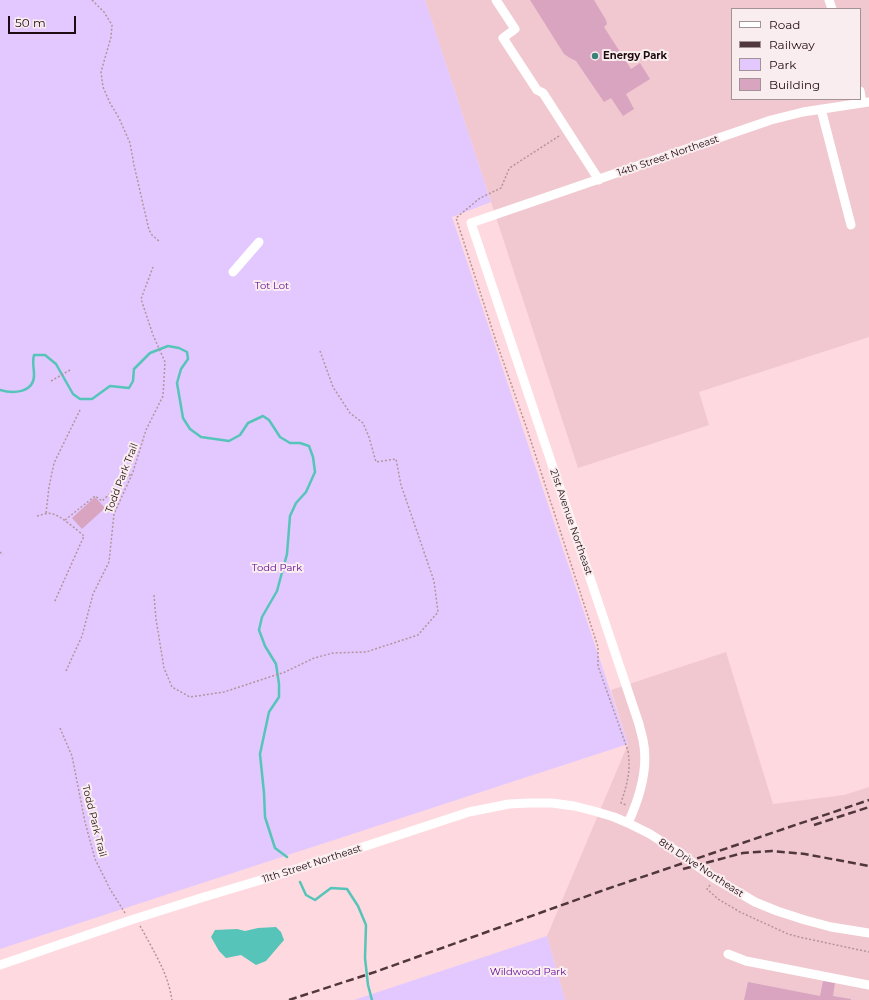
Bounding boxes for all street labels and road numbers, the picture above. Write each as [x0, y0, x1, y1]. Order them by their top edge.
street label: 14th Street Northeast [616, 133, 720, 179]
street label: Todd Park Trail [103, 441, 141, 515]
street label: 21st Avenue Northeast [547, 467, 595, 577]
street label: Todd Park Trail [79, 784, 109, 858]
street label: 8th Drive Northeast [656, 836, 746, 900]
street label: 11th Street Northeast [261, 842, 363, 886]

